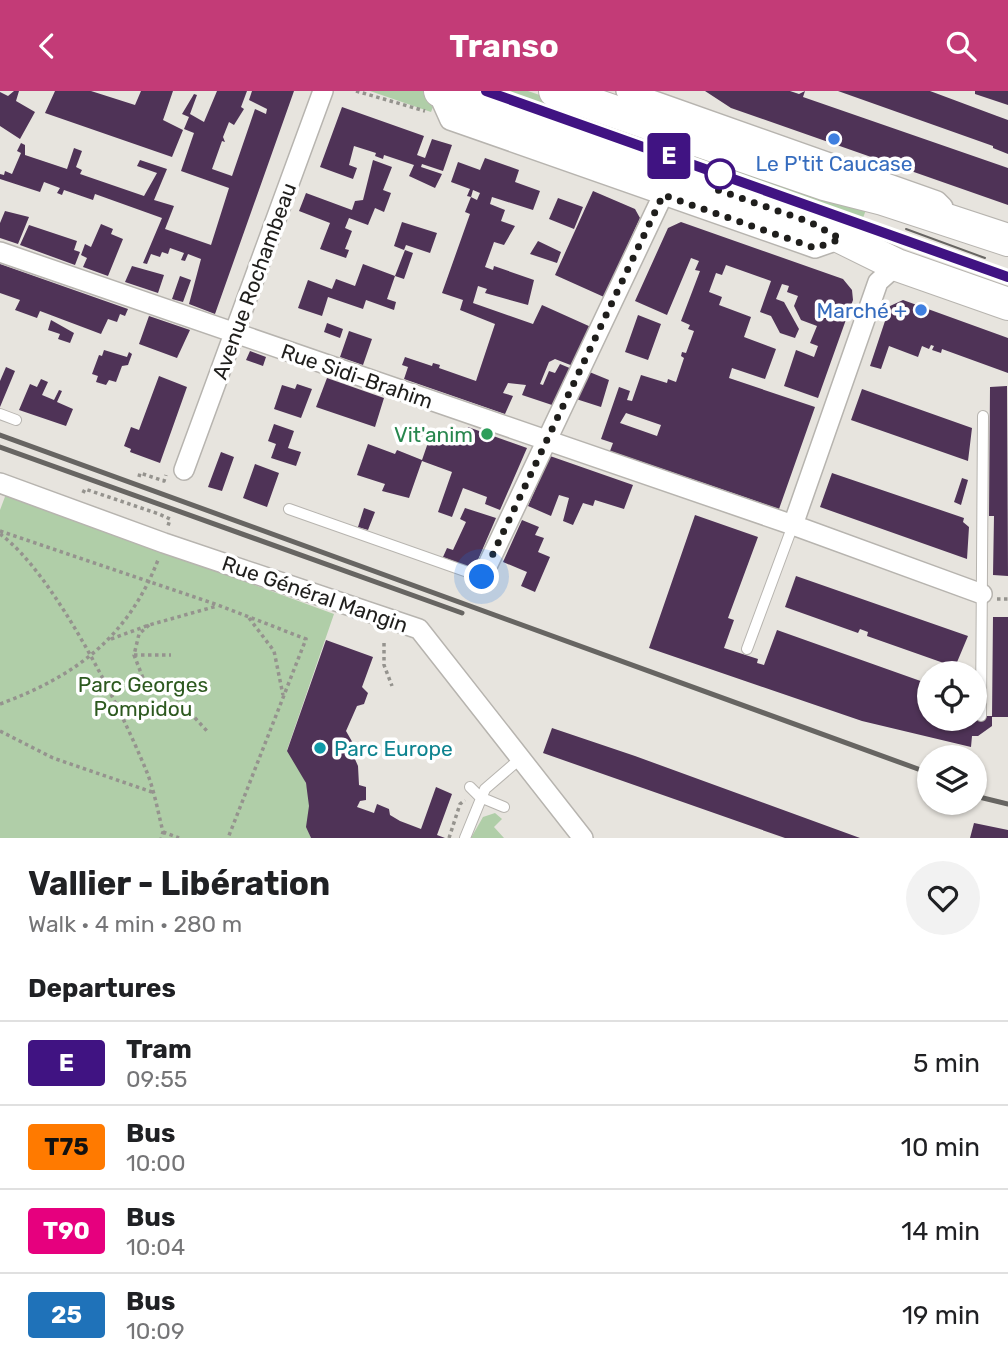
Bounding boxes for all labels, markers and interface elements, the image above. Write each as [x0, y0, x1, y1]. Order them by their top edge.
icon: back [28, 27, 66, 65]
text: Transo [449, 27, 559, 65]
icon: search [942, 27, 980, 65]
marker: Le P'tit Caucase [826, 131, 842, 147]
line badge: E [646, 133, 692, 179]
text: E [661, 142, 677, 170]
place label: Le P'tit Caucase [755, 151, 913, 176]
unlabelled marker [705, 159, 735, 189]
street label: Avenue Rochambeau [207, 179, 301, 383]
place label: Marché + [817, 298, 907, 323]
marker: Marché + [913, 302, 929, 318]
street label: Rue Sidi-Brahim [278, 338, 436, 414]
place label: Vit'anim [394, 422, 473, 447]
marker: Vit'anim [479, 426, 495, 442]
street label: Rue Général Mangin [219, 550, 411, 638]
your location [464, 559, 499, 594]
map controls [917, 661, 987, 815]
button: locate [917, 661, 987, 731]
park label: Parc Georges Pompidou [78, 672, 208, 721]
place label: Parc Europe [334, 736, 453, 761]
marker: Parc Europe [312, 740, 328, 756]
button: layers [917, 745, 987, 815]
button: heart [906, 861, 980, 935]
text: Vallier - Libération [28, 864, 330, 903]
text: Walk · 4 min · 280 m [28, 910, 242, 938]
text: Departures [28, 973, 176, 1004]
text: Tram [126, 1034, 192, 1065]
text: 5 min [913, 1048, 980, 1079]
text: E [59, 1049, 74, 1077]
text: 09:55 [126, 1065, 187, 1093]
text: Bus [126, 1118, 175, 1149]
text: 10 min [901, 1132, 980, 1163]
text: T75 [44, 1133, 89, 1161]
text: 10:00 [126, 1149, 186, 1177]
text: Bus [126, 1202, 175, 1233]
text: 14 min [901, 1216, 980, 1247]
text: T90 [43, 1217, 90, 1245]
text: 10:04 [126, 1233, 185, 1261]
text: Bus [126, 1286, 175, 1317]
text: 19 min [902, 1300, 980, 1331]
text: 25 [51, 1301, 82, 1329]
text: 10:09 [126, 1317, 185, 1345]

